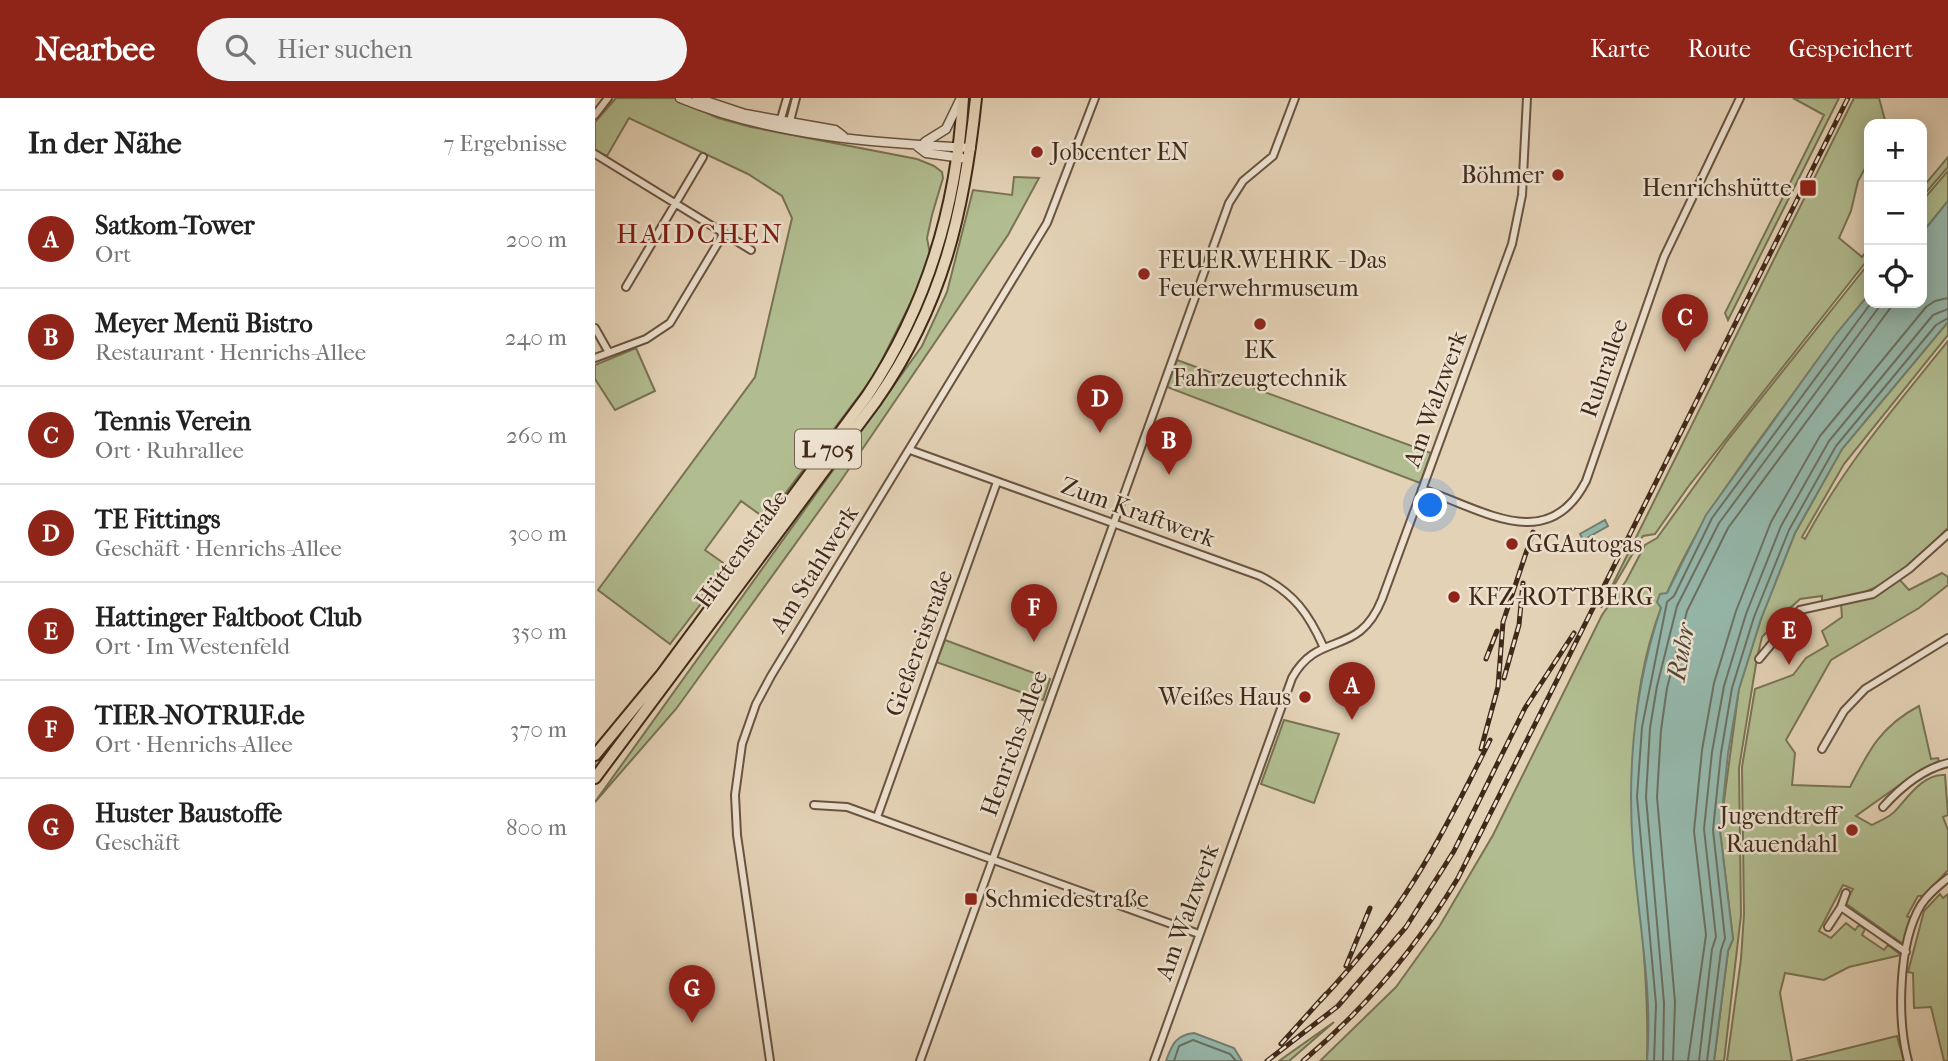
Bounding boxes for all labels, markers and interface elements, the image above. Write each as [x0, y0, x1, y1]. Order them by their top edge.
search box [197, 18, 687, 81]
text: Nearbee [35, 30, 155, 69]
icon: search [221, 30, 259, 68]
text: Hier suchen [277, 34, 413, 65]
text: Karte [1590, 35, 1650, 63]
text: Route [1688, 35, 1751, 63]
text: Gespeichert [1789, 35, 1913, 63]
map controls [1864, 119, 1927, 308]
button: + [1864, 119, 1927, 182]
text: In der Nähe [28, 126, 182, 161]
text: 7 Ergebnisse [443, 130, 567, 157]
place label: Jobcenter EN [1049, 138, 1189, 166]
marker: Jobcenter EN [1029, 144, 1045, 160]
place label: Böhmer [1461, 161, 1545, 189]
marker: Böhmer [1550, 167, 1566, 183]
place label: Henrichshütte [1642, 174, 1792, 202]
marker: Henrichshütte [1798, 178, 1818, 198]
button: − [1864, 182, 1927, 245]
text: Satkom-Tower [95, 210, 255, 241]
district label: HAIDCHEN [616, 217, 784, 250]
text: A [44, 226, 58, 253]
text: 200 m [506, 226, 567, 253]
text: Ort [95, 241, 131, 268]
button: locate [1864, 245, 1927, 308]
place label: FEUER.WEHRK - Das Feuerwehrmuseum [1158, 246, 1387, 302]
marker: FEUER.WEHRK - Das Feuerwehrmuseum [1136, 266, 1152, 282]
pin: C [1662, 294, 1708, 352]
text: Meyer Menü Bistro [95, 308, 313, 339]
street label: Ruhrallee [1574, 315, 1634, 421]
marker: EK Fahrzeugtechnik [1252, 316, 1268, 332]
text: B [44, 324, 58, 351]
text: 240 m [505, 324, 567, 351]
street label: Am Walzwerk [1397, 327, 1473, 472]
place label: EK Fahrzeugtechnik [1173, 336, 1348, 392]
text: Restaurant · Henrichs-Allee [95, 339, 366, 366]
pin: D [1077, 375, 1123, 433]
text: Tennis Verein [95, 406, 251, 437]
pin: B [1146, 417, 1192, 475]
text: C [43, 422, 59, 449]
text: 260 m [506, 422, 567, 449]
road number: L 705 [795, 430, 861, 468]
text: Ort · Ruhrallee [95, 437, 244, 464]
street label: Zum Kraftwerk [1057, 471, 1219, 553]
street label: Hüttenstraße [689, 484, 793, 613]
your location [1413, 488, 1447, 522]
street label: Am Stahlwerk [763, 500, 864, 638]
text: TE Fittings [95, 504, 220, 535]
text: D [42, 520, 60, 547]
text: 300 m [508, 520, 567, 547]
place label: GGAutogas [1526, 530, 1642, 558]
text: Geschäft · Henrichs-Allee [95, 535, 342, 562]
marker: GGAutogas [1504, 536, 1520, 552]
street label: Gießereistraße [880, 566, 958, 720]
place label: KFZ-ROTTBERG [1468, 583, 1653, 611]
pin: F [1011, 584, 1057, 642]
marker: KFZ-ROTTBERG [1446, 589, 1462, 605]
text: Hattinger Faltboot Club [95, 602, 362, 633]
pin: E [1766, 607, 1812, 665]
text: E [44, 618, 58, 645]
text: 350 m [511, 618, 567, 645]
water label: Ruhr [1660, 618, 1702, 685]
text: Ort · Im Westenfeld [95, 633, 290, 660]
pin: A [1329, 662, 1375, 720]
street label: Henrichs-Allee [975, 666, 1053, 820]
place label: Weißes Haus [1158, 683, 1291, 711]
marker: Weißes Haus [1297, 689, 1313, 705]
text: TIER-NOTRUF.de [95, 700, 305, 731]
text: F [45, 716, 57, 743]
text: 370 m [510, 716, 567, 743]
text: Ort · Henrichs-Allee [95, 731, 293, 758]
text: Huster Baustoffe [95, 798, 282, 829]
place label: Jugendtreff Rauendahl [1718, 802, 1844, 858]
text: G [43, 814, 59, 841]
text: 800 m [506, 814, 567, 841]
marker: Jugendtreff Rauendahl [1844, 822, 1860, 838]
text: Geschäft [95, 829, 181, 856]
street label: Am Walzwerk [1149, 840, 1225, 985]
place label: Schmiedestraße [985, 885, 1149, 913]
marker: Schmiedestraße [963, 891, 979, 907]
pin: G [669, 965, 715, 1023]

